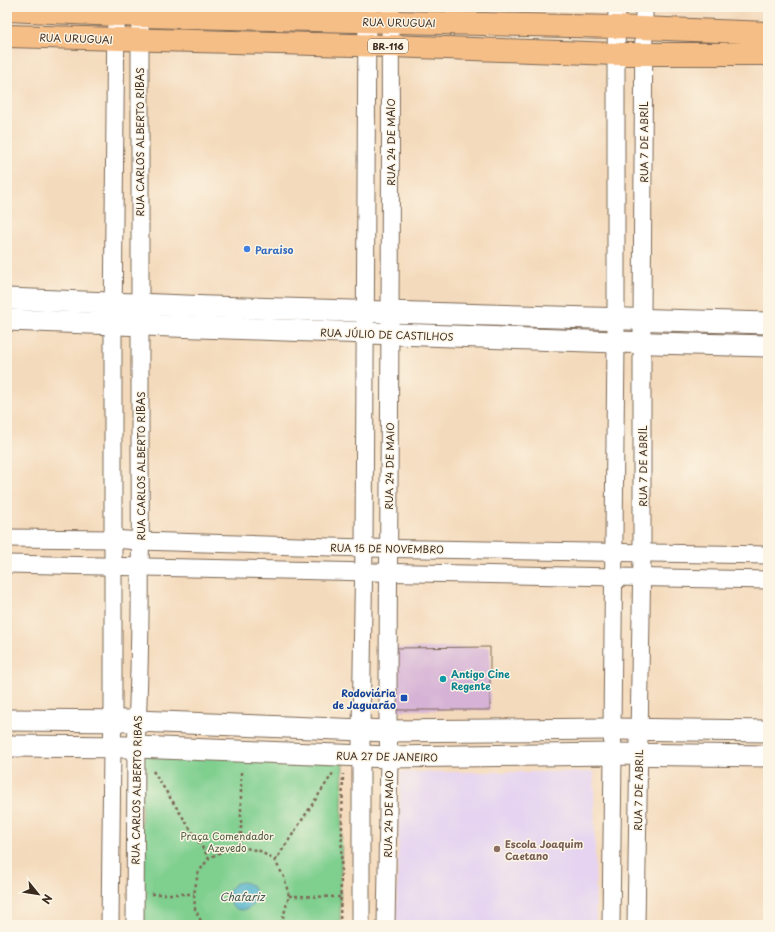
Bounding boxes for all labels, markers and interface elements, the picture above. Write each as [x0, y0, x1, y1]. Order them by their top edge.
street label: RUA URUGUAI [362, 14, 436, 30]
street label: RUA URUGUAI [39, 29, 113, 47]
road number: BR-116 [368, 39, 408, 53]
street label: RUA CARLOS ALBERTO RIBAS [132, 67, 147, 217]
street label: RUA 24 DE MAIO [383, 98, 398, 186]
street label: RUA 7 DE ABRIL [636, 101, 651, 183]
place label: Paraiso [255, 242, 293, 257]
marker: Paraiso [242, 244, 252, 254]
street label: RUA JÚLIO DE CASTILHOS [320, 324, 454, 344]
street label: RUA CARLOS ALBERTO RIBAS [133, 391, 148, 541]
street label: RUA 24 DE MAIO [381, 422, 397, 510]
street label: RUA 7 DE ABRIL [635, 425, 650, 507]
street label: RUA 15 DE NOVEMBRO [330, 540, 444, 556]
place label: Antigo Cine Regente [451, 666, 510, 693]
marker: Antigo Cine Regente [438, 674, 448, 684]
place label: Rodoviária de Jaguarão [333, 685, 396, 712]
marker: Rodoviária de Jaguarão [399, 693, 409, 703]
street label: RUA CARLOS ALBERTO RIBAS [127, 715, 145, 865]
street label: RUA 27 DE JANEIRO [336, 748, 438, 764]
street label: RUA 7 DE ABRIL [630, 749, 646, 831]
street label: RUA 24 DE MAIO [380, 770, 396, 858]
park label: Praça Comendador Azevedo [180, 828, 274, 855]
place label: Escola Joaquim Caetano [505, 836, 583, 863]
marker: Escola Joaquim Caetano [492, 844, 502, 854]
north arrow [18, 874, 58, 914]
water label: Chafariz [219, 888, 266, 905]
text: N [37, 891, 57, 908]

